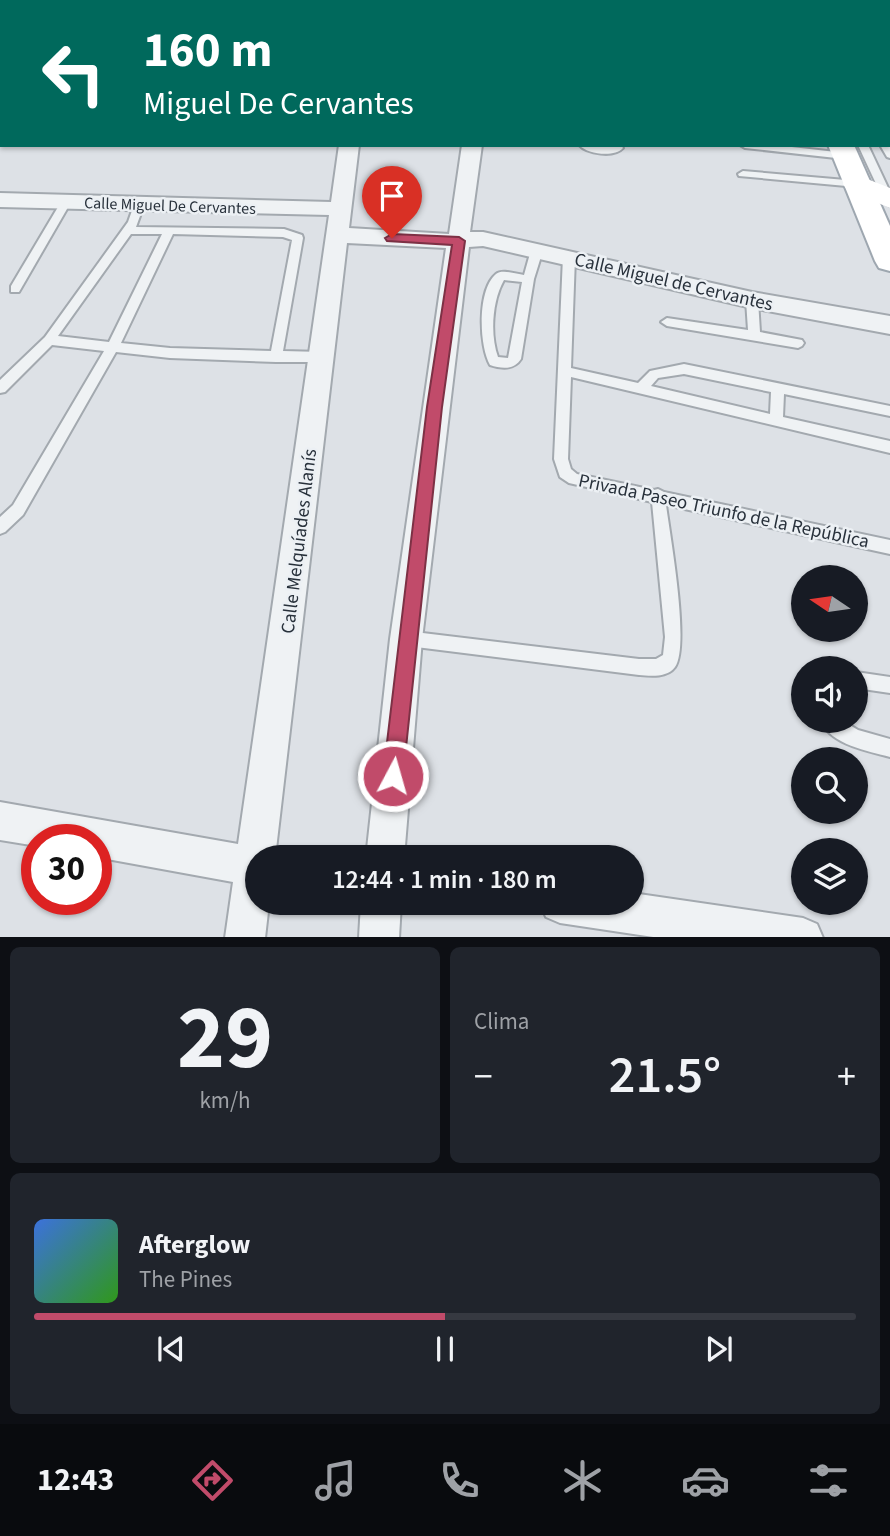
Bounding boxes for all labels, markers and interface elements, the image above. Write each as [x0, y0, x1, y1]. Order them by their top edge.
text: 160 m [143, 16, 272, 86]
icon: left [28, 28, 119, 119]
text: Miguel De Cervantes [143, 81, 414, 127]
pin [362, 166, 422, 238]
icon: arrive [373, 177, 411, 215]
street label: Calle Miguel De Cervantes [84, 192, 257, 220]
street label: Calle Miguel de Cervantes [572, 246, 776, 318]
street label: Calle Melquíades Alanís [275, 447, 324, 635]
street label: Privada Paseo Triunfo de la República [576, 467, 872, 556]
north arrow [791, 565, 868, 642]
map controls [791, 565, 868, 915]
button: sound [791, 656, 868, 733]
position arrow [356, 739, 430, 813]
button: search [791, 747, 868, 824]
speed limit sign: 30 [21, 824, 112, 915]
button: layers [791, 838, 868, 915]
text: 12:44 · 1 min · 180 m [332, 861, 557, 898]
text: 29 [177, 974, 273, 1103]
text: Clima [474, 1005, 529, 1038]
text: 21.5° [609, 1039, 721, 1113]
text: − [474, 1050, 493, 1104]
text: + [837, 1050, 856, 1104]
text: km/h [199, 1084, 251, 1117]
text: Afterglow [139, 1226, 250, 1263]
text: The Pines [139, 1263, 232, 1296]
icon: previous [152, 1330, 190, 1368]
icon: pause [426, 1330, 464, 1368]
icon: next [700, 1330, 738, 1368]
icon: directions [188, 1456, 237, 1505]
icon: music [311, 1456, 360, 1505]
icon: phone [435, 1456, 484, 1505]
icon: climate [558, 1456, 607, 1505]
icon: car [681, 1456, 730, 1505]
icon: filters [804, 1456, 853, 1505]
text: 12:43 [37, 1457, 114, 1503]

